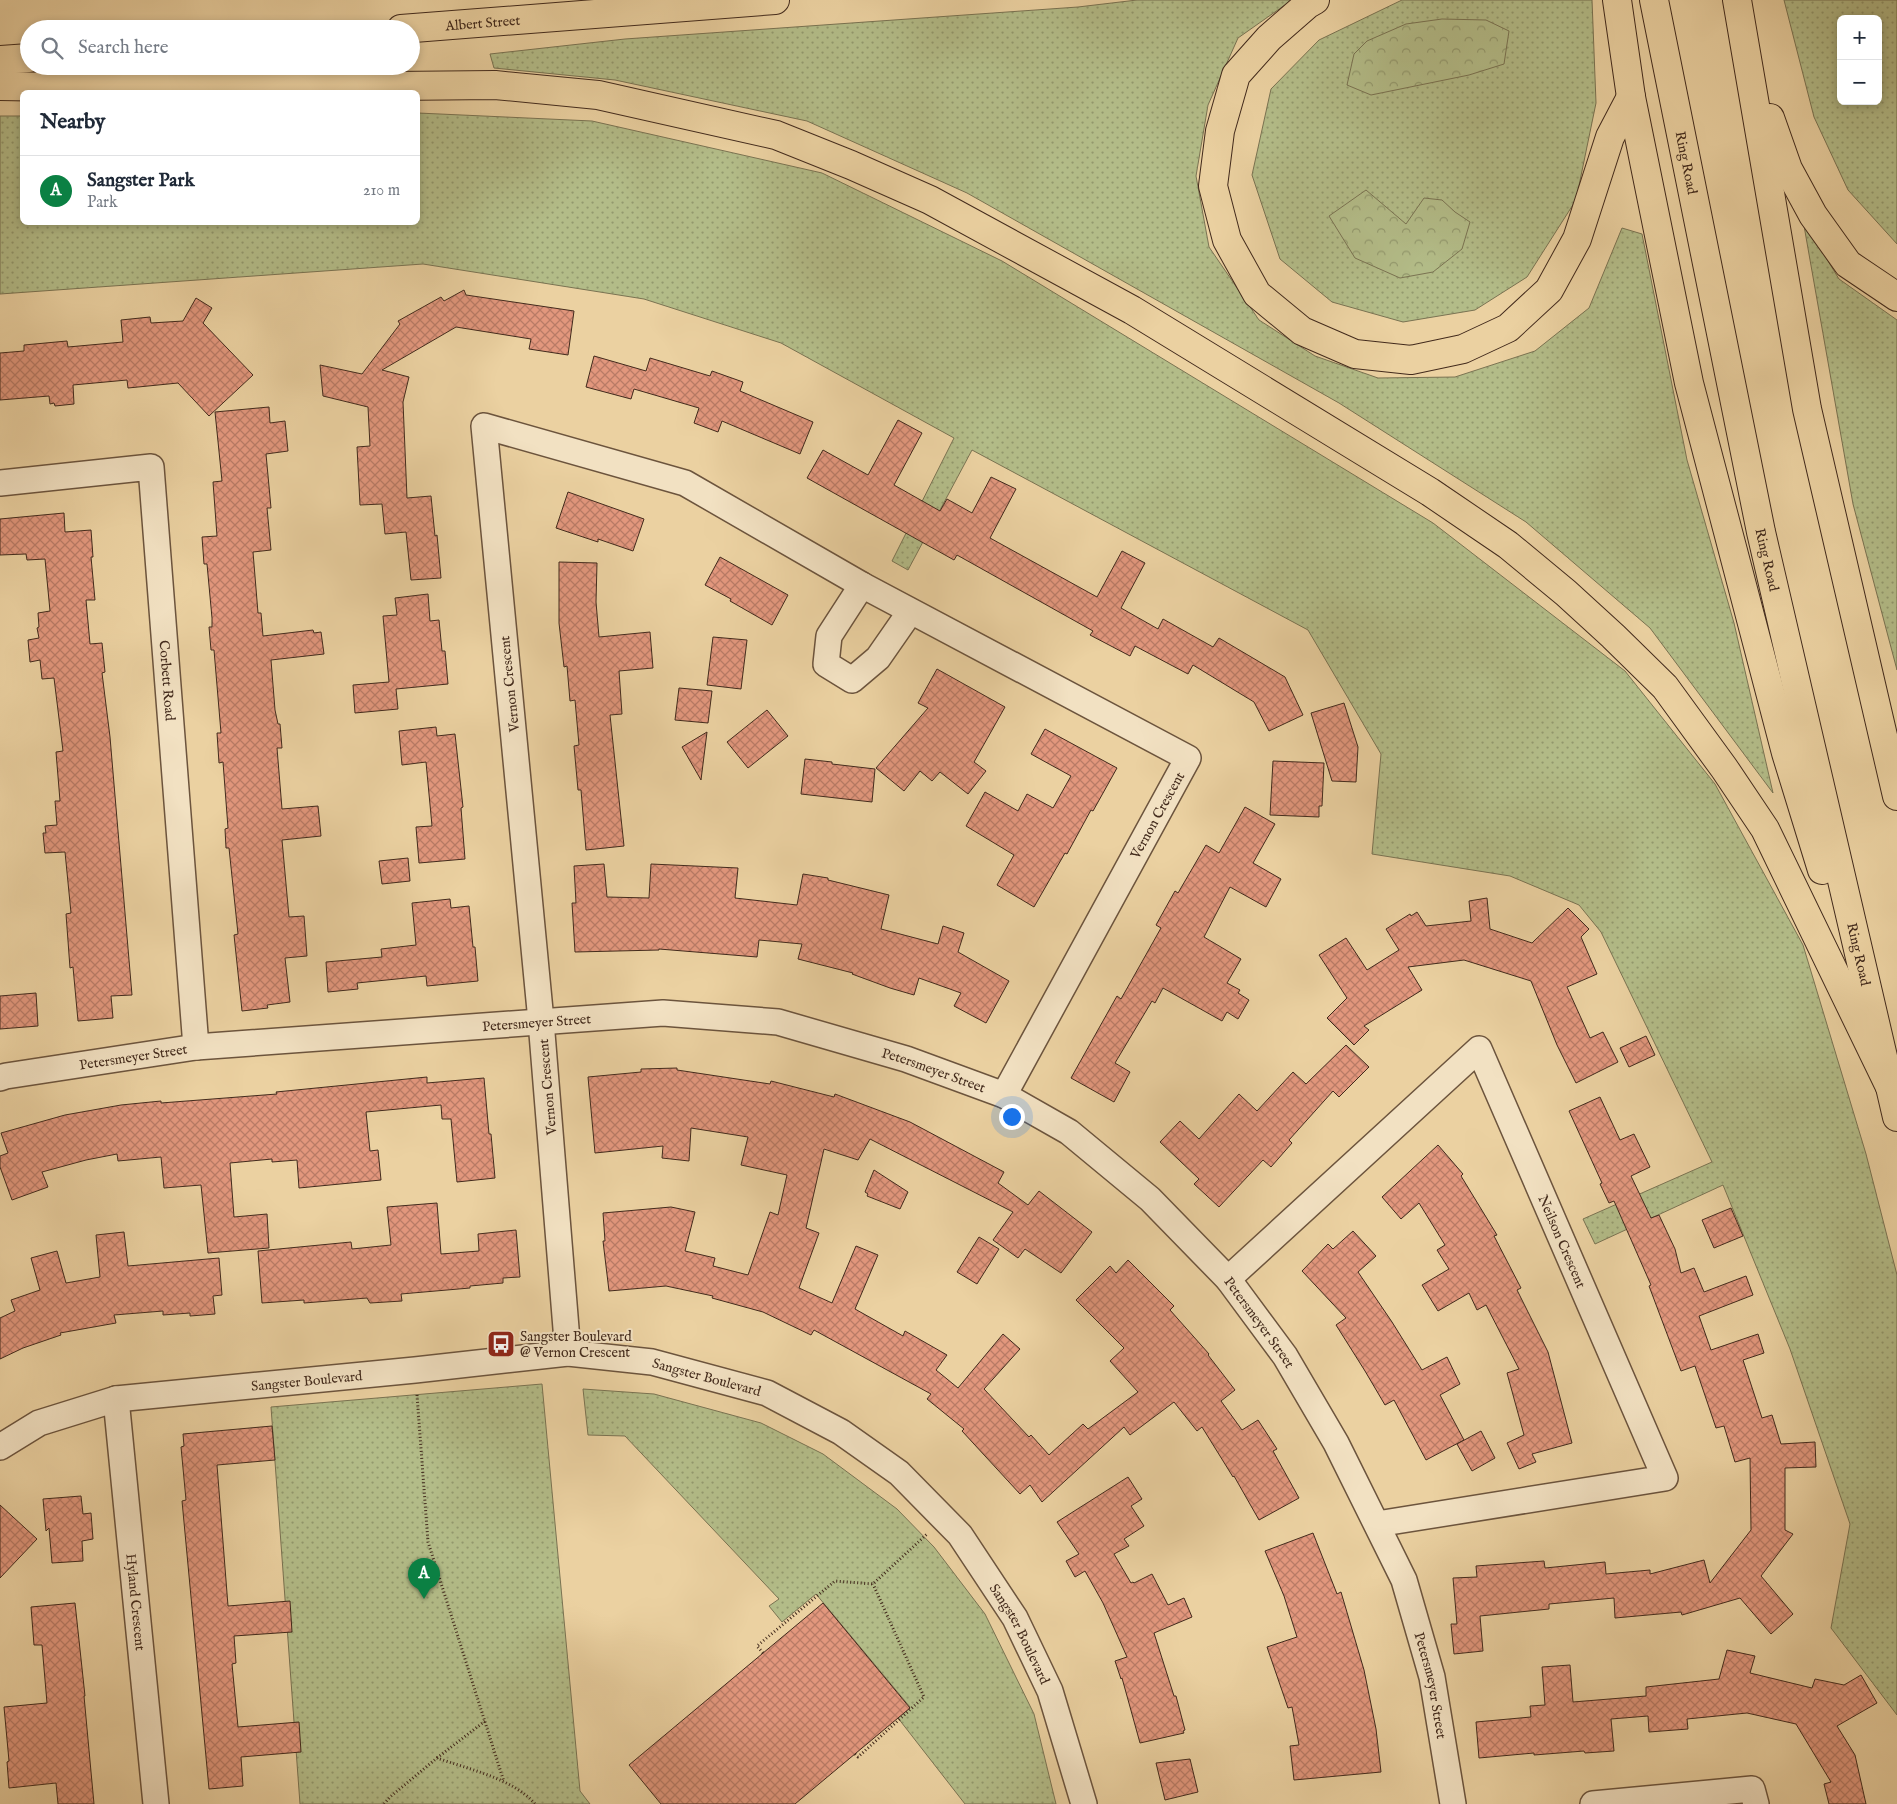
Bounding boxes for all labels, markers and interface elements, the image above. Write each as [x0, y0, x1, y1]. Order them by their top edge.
street label: Albert Street [444, 12, 521, 36]
map controls [1837, 15, 1882, 105]
button: + [1837, 15, 1882, 60]
search box [20, 20, 420, 75]
icon: search [38, 34, 66, 62]
text: Search here [78, 36, 169, 60]
button: − [1837, 60, 1882, 105]
text: Nearby [40, 109, 105, 136]
street label: Ring Road [1671, 130, 1701, 197]
text: Sangster Park [87, 169, 195, 193]
text: A [51, 181, 61, 201]
text: 210 m [363, 181, 400, 201]
text: Park [87, 193, 117, 213]
street label: Ring Road [1750, 527, 1783, 594]
street label: Vernon Crescent [496, 635, 524, 734]
street label: Corbett Road [154, 640, 179, 722]
street label: Vernon Crescent [1126, 769, 1189, 863]
street label: Ring Road [1842, 921, 1874, 988]
street label: Petersmeyer Street [482, 1010, 592, 1036]
street label: Vernon Crescent [535, 1038, 561, 1137]
street label: Petersmeyer Street [78, 1040, 189, 1075]
street label: Petersmeyer Street [879, 1044, 988, 1097]
your location [999, 1104, 1025, 1130]
street label: Neilson Crescent [1533, 1192, 1590, 1291]
street label: Petersmeyer Street [1219, 1273, 1298, 1372]
place label: Sangster Boulevard @ Vernon Crescent [520, 1328, 632, 1362]
bus stop icon: Sangster Boulevard @ Vernon Crescent [486, 1329, 516, 1359]
street label: Sangster Boulevard [650, 1354, 763, 1401]
street label: Sangster Boulevard [250, 1367, 364, 1396]
street label: Hyland Crescent [121, 1553, 149, 1652]
pin: A [408, 1558, 440, 1599]
street label: Sangster Boulevard [985, 1581, 1054, 1688]
street label: Petersmeyer Street [1409, 1630, 1450, 1741]

